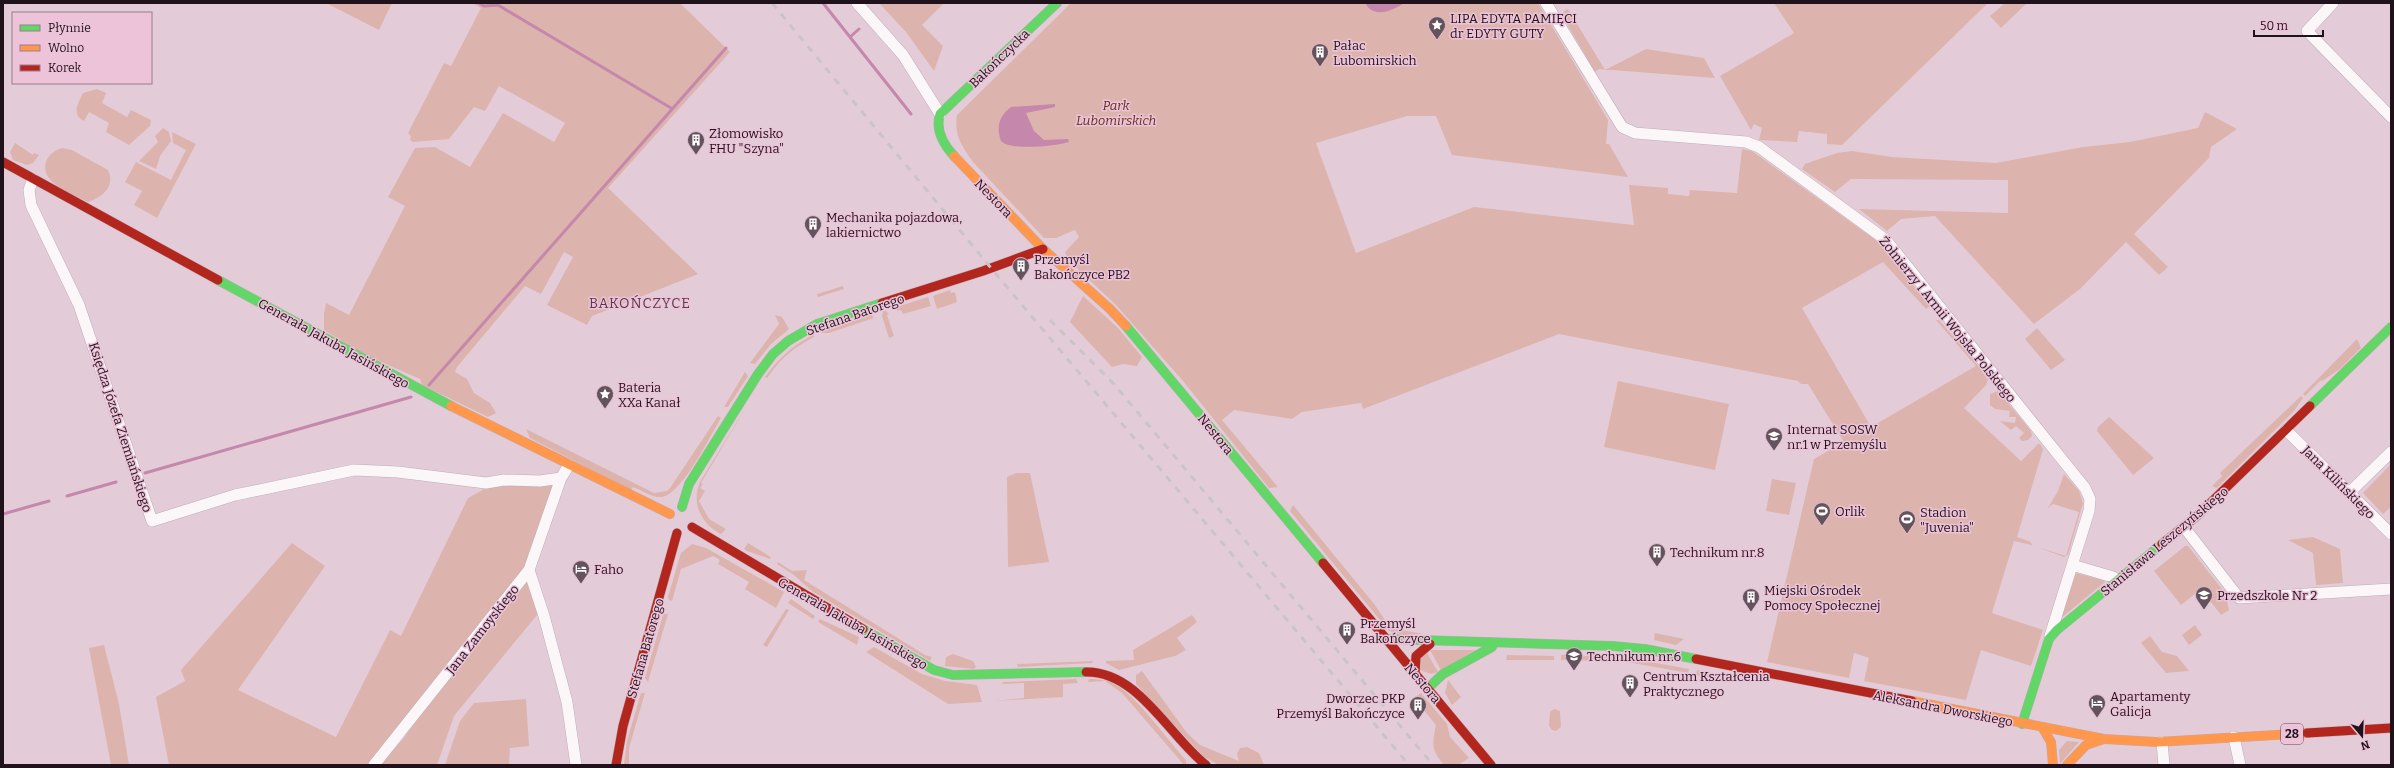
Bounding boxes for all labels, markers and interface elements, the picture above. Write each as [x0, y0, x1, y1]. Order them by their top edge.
place label: LIPA EDYTA PAMIĘCI dr EDYTY GUTY [1450, 11, 1577, 41]
legend [12, 12, 152, 84]
scale bar [2254, 12, 2323, 38]
place icon: LIPA EDYTA PAMIĘCI dr EDYTY GUTY [1427, 15, 1447, 40]
text: 50 m [2260, 19, 2289, 33]
text: Płynnie [48, 21, 91, 35]
street label: Bakończycka [966, 26, 1032, 91]
place label: Pałac Lubomirskich [1333, 38, 1417, 68]
text: Wolno [48, 41, 84, 55]
building icon: Pałac Lubomirskich [1310, 42, 1330, 67]
text: Korek [48, 61, 81, 75]
park label: Park Lubomirskich [1076, 98, 1156, 128]
place label: Złomowisko FHU "Szyna" [709, 126, 784, 156]
building icon: Złomowisko FHU "Szyna" [686, 130, 706, 155]
street label: Nestora [972, 176, 1016, 221]
place label: Mechanika pojazdowa, lakiernictwo [826, 210, 962, 240]
building icon: Mechanika pojazdowa, lakiernictwo [803, 214, 823, 239]
street label: Żołnierzy I Armii Wojska Polskiego [1876, 234, 2019, 405]
place label: Przemyśl Bakończyce PB2 [1034, 252, 1130, 282]
building icon: Przemyśl Bakończyce PB2 [1011, 256, 1031, 281]
street label: Stefana Batorego [804, 291, 906, 338]
district label: BAKOŃCZYCE [589, 294, 691, 312]
street label: Generała Jakuba Jasińskiego [256, 296, 412, 391]
street label: Księdza Józefa Ziemiańskiego [86, 340, 155, 514]
place label: Bateria XXa Kanał [618, 380, 681, 410]
place icon: Bateria XXa Kanał [595, 384, 615, 409]
street label: Nestora [1195, 411, 1236, 458]
place label: Internat SOSW nr.1 w Przemyślu [1787, 422, 1887, 452]
school or university icon: Internat SOSW nr.1 w Przemyślu [1764, 426, 1784, 451]
street label: Jana Kilińskiego [2298, 442, 2378, 522]
street label: Stanisława Leszczyńskiego [2097, 484, 2231, 599]
sports icon: Orlik [1812, 501, 1832, 526]
place label: Orlik [1835, 504, 1866, 519]
place label: Stadion "Juvenia" [1920, 505, 1974, 535]
sports icon: Stadion "Juvenia" [1897, 509, 1917, 534]
building icon: Technikum nr.8 [1647, 542, 1667, 567]
place label: Technikum nr.8 [1670, 545, 1765, 560]
hotel icon: Faho [571, 559, 591, 584]
place label: Faho [594, 562, 624, 577]
street label: Generała Jakuba Jasińskiego [775, 574, 930, 673]
street label: Jana Zamoyskiego [442, 582, 522, 678]
place label: Miejski Ośrodek Pomocy Społecznej [1764, 583, 1880, 613]
school or university icon: Przedszkole Nr 2 [2194, 585, 2214, 610]
building icon: Miejski Ośrodek Pomocy Społecznej [1741, 587, 1761, 612]
place label: Przedszkole Nr 2 [2217, 588, 2317, 603]
street label: Stefana Batorego [624, 597, 667, 700]
place label: Przemyśl Bakończyce [1360, 616, 1431, 646]
building icon: Przemyśl Bakończyce [1337, 620, 1357, 645]
school or university icon: Technikum nr.6 [1564, 646, 1584, 671]
place label: Technikum nr.6 [1587, 649, 1682, 664]
street label: Nestora [1401, 660, 1444, 706]
place label: Centrum Kształcenia Praktycznego [1643, 669, 1770, 699]
building icon: Centrum Kształcenia Praktycznego [1620, 673, 1640, 698]
street label: Aleksandra Dworskiego [1872, 688, 2014, 729]
place label: Apartamenty Galicja [2110, 689, 2191, 719]
place label: Dworzec PKP Przemyśl Bakończyce [1276, 691, 1405, 721]
hotel icon: Apartamenty Galicja [2087, 693, 2107, 718]
building icon: Dworzec PKP Przemyśl Bakończyce [1408, 695, 1428, 720]
north arrow [2342, 716, 2382, 756]
road number: 28 [2281, 724, 2303, 744]
text: N [2358, 737, 2371, 753]

